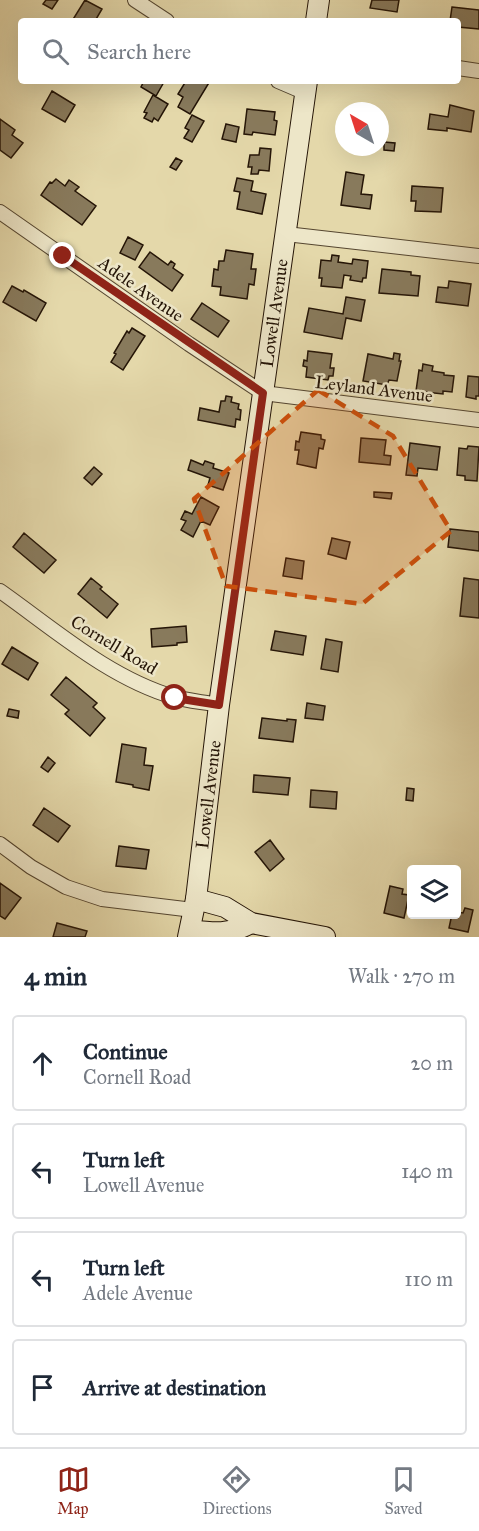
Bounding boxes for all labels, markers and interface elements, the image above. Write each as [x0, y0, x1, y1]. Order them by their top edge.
search box [18, 18, 461, 84]
icon: search [39, 35, 72, 68]
text: Search here [87, 38, 191, 65]
north arrow [335, 102, 389, 156]
route end [49, 242, 75, 268]
street label: Adele Avenue [93, 251, 188, 326]
street label: Lowell Avenue [256, 257, 293, 369]
street label: Leyland Avenue [314, 371, 434, 407]
street label: Cornell Road [67, 610, 161, 680]
route start [161, 684, 187, 710]
street label: Lowell Avenue [191, 739, 226, 850]
map controls [407, 865, 461, 919]
button: layers [407, 865, 461, 919]
text: 4 min [24, 960, 87, 992]
text: Walk · 270 m [348, 964, 455, 988]
text: Continue [83, 1038, 168, 1065]
icon: ahead [26, 1047, 59, 1080]
text: 20 m [410, 1051, 453, 1075]
text: Cornell Road [83, 1065, 191, 1089]
text: Turn left [83, 1146, 165, 1173]
icon: left [26, 1155, 59, 1188]
text: 140 m [401, 1159, 453, 1183]
text: Lowell Avenue [83, 1173, 204, 1197]
text: Turn left [83, 1254, 165, 1281]
icon: left [26, 1263, 59, 1296]
text: 110 m [405, 1267, 453, 1291]
text: Adele Avenue [83, 1281, 193, 1305]
icon: arrive [26, 1371, 59, 1404]
text: Arrive at destination [83, 1374, 266, 1401]
tab: Map [57, 1463, 90, 1518]
tab: Directions [203, 1463, 271, 1518]
tab: Saved [384, 1463, 422, 1518]

